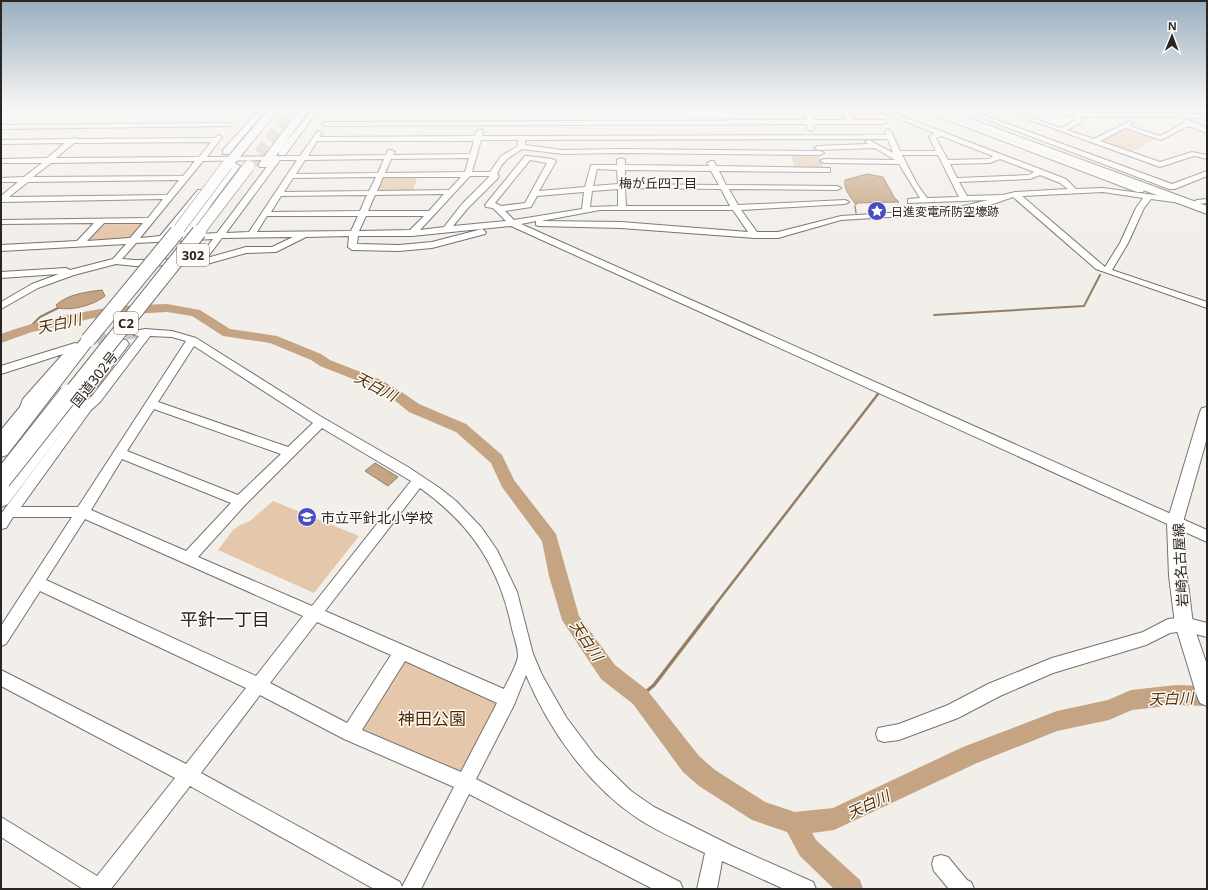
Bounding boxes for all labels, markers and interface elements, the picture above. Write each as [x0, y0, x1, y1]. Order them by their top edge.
north arrow [1152, 16, 1192, 56]
text: N [1168, 18, 1177, 33]
district label: 梅が丘四丁目 [619, 174, 697, 192]
place icon: 日進変電所防空壕跡 [866, 200, 888, 222]
place label: 日進変電所防空壕跡 [891, 203, 999, 220]
road number: 302 [177, 244, 209, 266]
water label: 天白川 [35, 308, 85, 337]
road number: C2 [114, 312, 138, 334]
street label: 国道302号 [66, 347, 122, 411]
water label: 天白川 [351, 367, 402, 406]
school or university icon: 市立平針北小学校 [296, 506, 318, 528]
place label: 市立平針北小学校 [321, 508, 433, 527]
street label: 岩崎名古屋線 [1168, 523, 1192, 607]
district label: 平針一丁目 [180, 607, 270, 631]
water label: 天白川 [566, 616, 609, 666]
water label: 天白川 [1148, 687, 1196, 709]
park label: 神田公園 [398, 707, 466, 730]
water label: 天白川 [843, 785, 894, 823]

